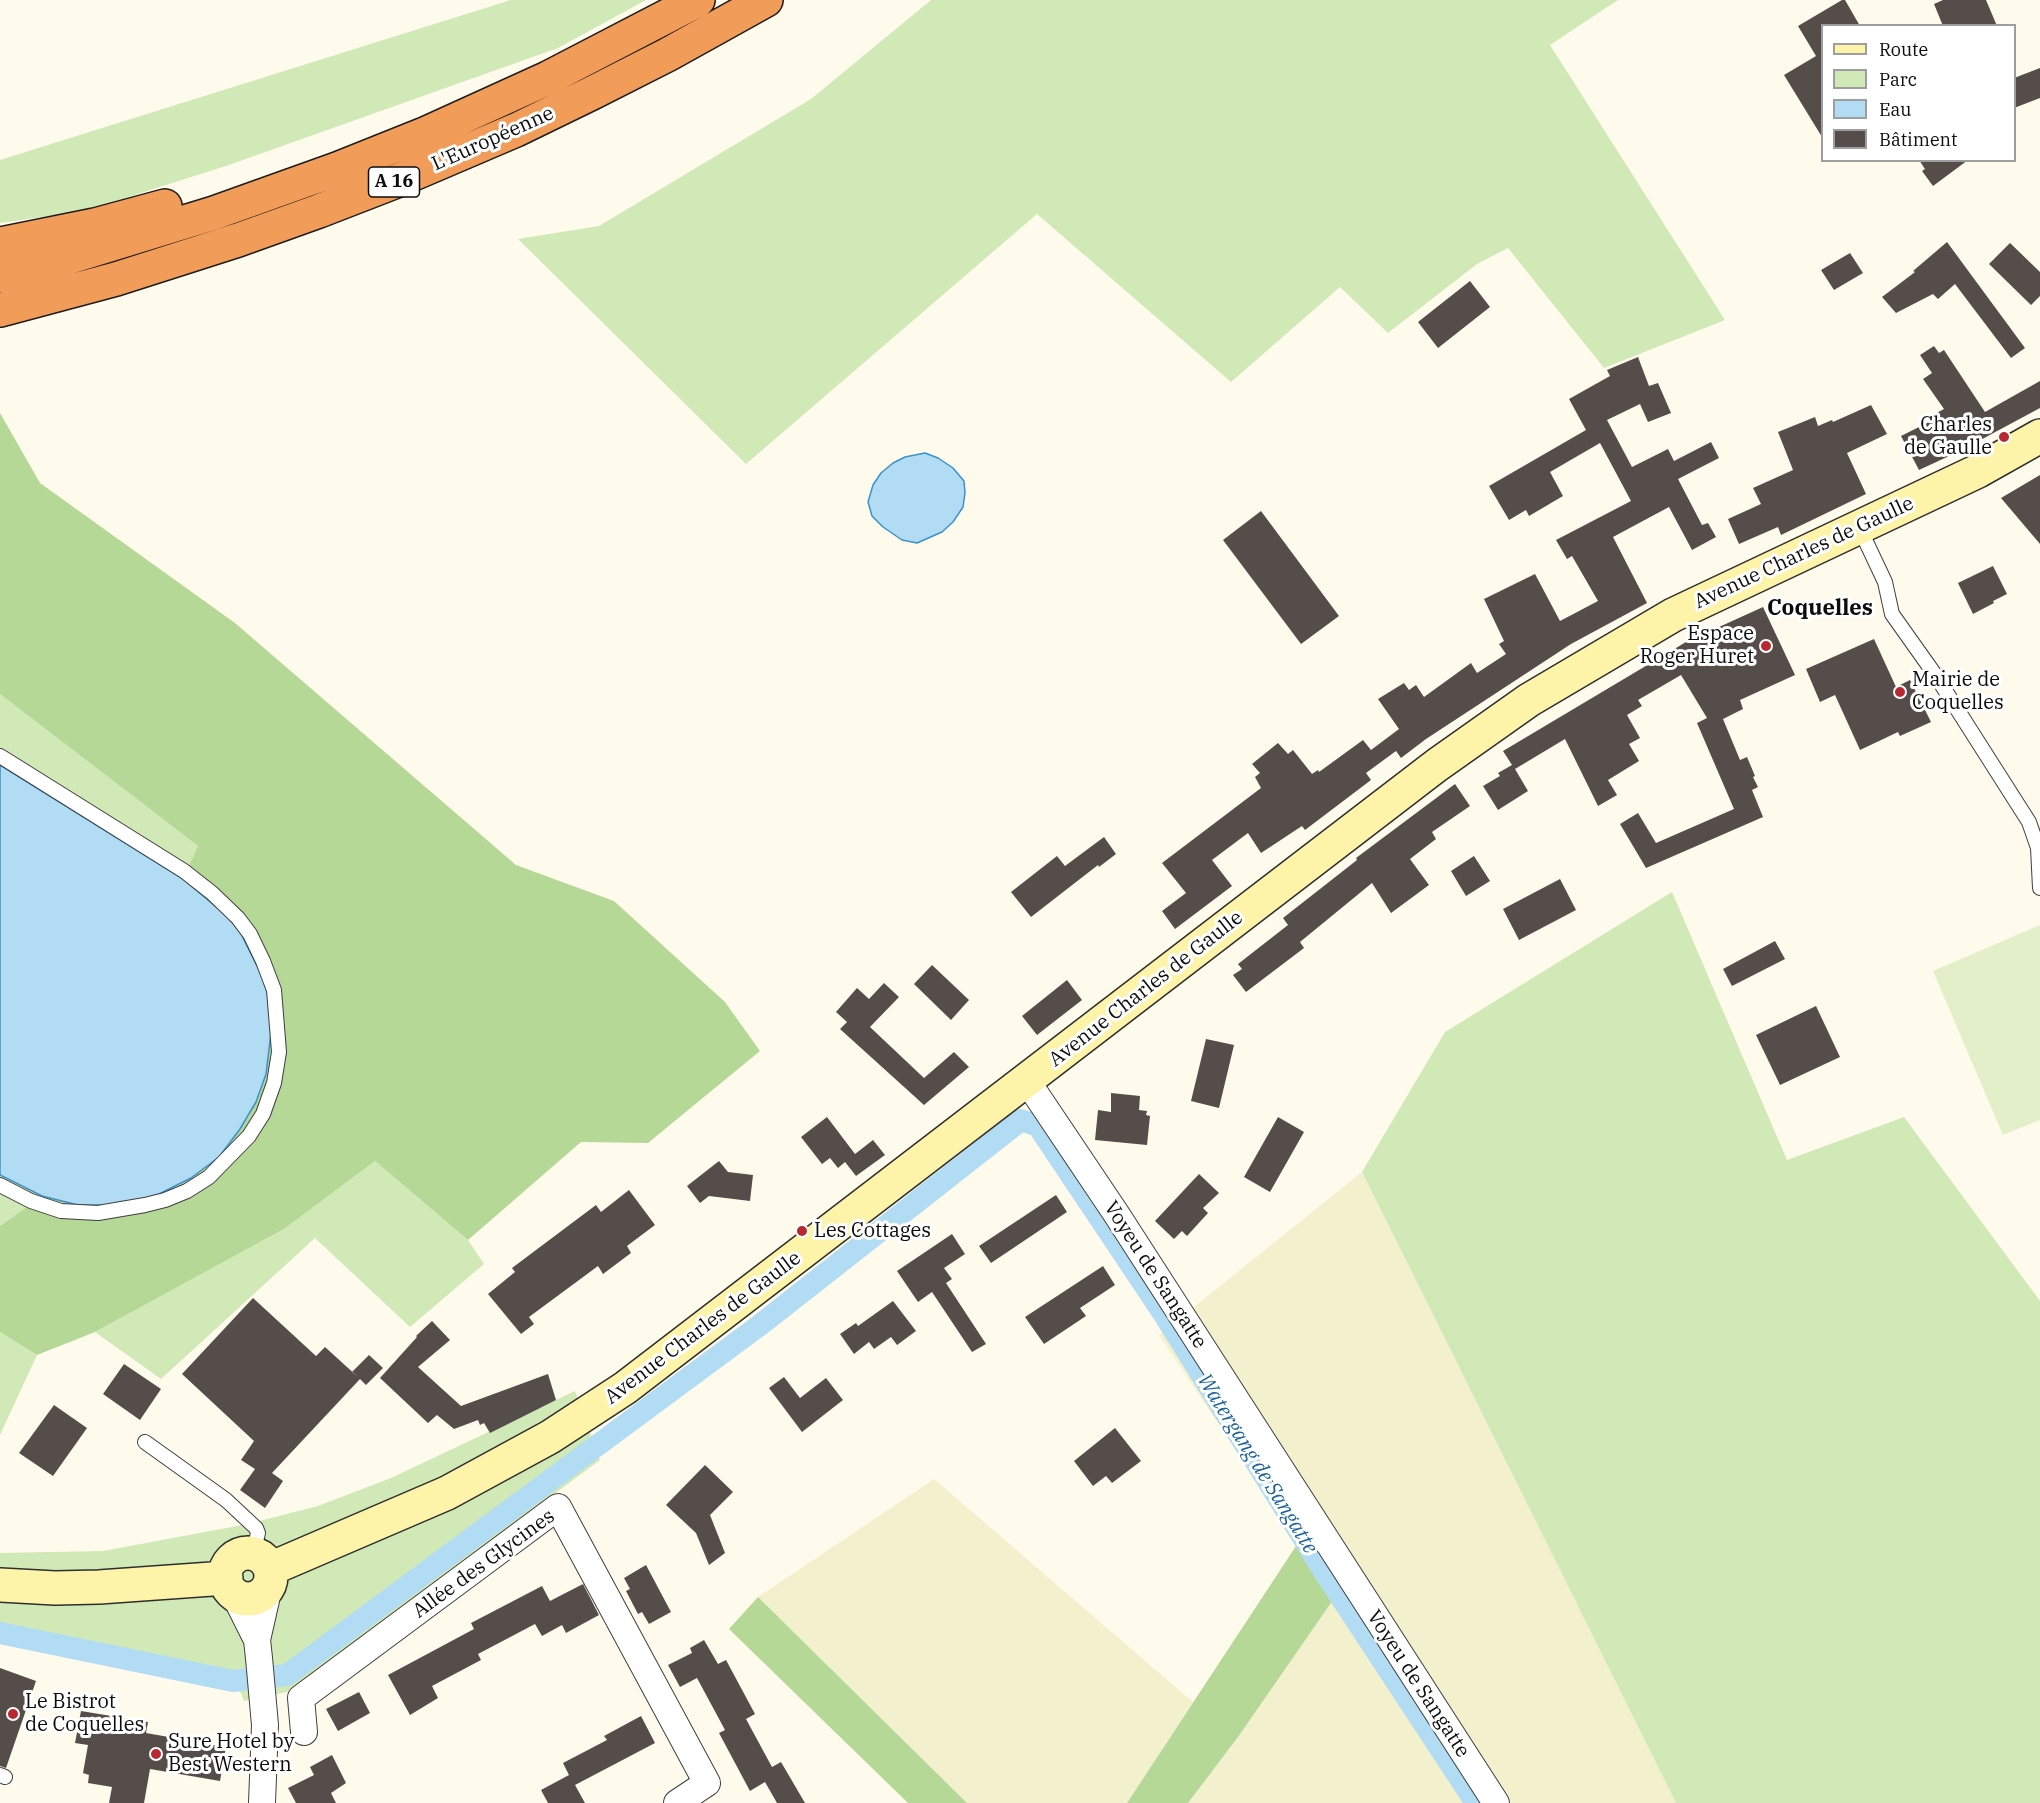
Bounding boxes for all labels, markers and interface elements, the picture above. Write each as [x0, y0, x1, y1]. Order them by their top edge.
legend [1821, 24, 2016, 162]
text: Route [1879, 38, 1928, 61]
text: Parc [1879, 68, 1917, 91]
text: Eau [1879, 98, 1911, 121]
street label: L'Européenne [428, 101, 558, 177]
text: Bâtiment [1879, 128, 1957, 151]
road number: A 16 [368, 167, 420, 197]
place label: Charles de Gaulle [1904, 413, 1992, 460]
marker: Charles de Gaulle [1997, 430, 2011, 444]
street label: Avenue Charles de Gaulle [1690, 492, 1918, 614]
district label: Coquelles [1767, 596, 1873, 622]
place label: Espace Roger Huret [1640, 622, 1754, 669]
marker: Espace Roger Huret [1759, 639, 1773, 653]
place label: Mairie de Coquelles [1912, 668, 2004, 715]
marker: Mairie de Coquelles [1893, 685, 1907, 699]
street label: Avenue Charles de Gaulle [1044, 906, 1248, 1072]
street label: Voyeu de Sangatte [1098, 1197, 1212, 1353]
place label: Les Cottages [814, 1219, 931, 1243]
marker: Les Cottages [795, 1224, 809, 1238]
street label: Avenue Charles de Gaulle [600, 1246, 806, 1410]
water label: Watergang de Sangatte [1191, 1369, 1323, 1559]
street label: Allée des Glycines [408, 1504, 560, 1624]
street label: Voyeu de Sangatte [1361, 1606, 1475, 1762]
place label: Le Bistrot de Coquelles [25, 1690, 144, 1737]
marker: Le Bistrot de Coquelles [6, 1707, 20, 1721]
place label: Sure Hotel by Best Western [168, 1730, 294, 1777]
marker: Sure Hotel by Best Western [149, 1747, 163, 1761]

